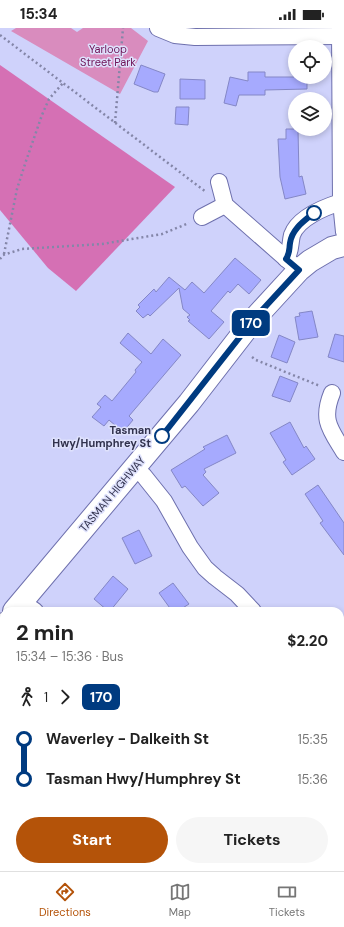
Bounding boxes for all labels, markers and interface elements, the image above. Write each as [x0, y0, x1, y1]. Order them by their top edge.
text: 15:34 [20, 4, 57, 24]
map controls [288, 40, 332, 136]
button: locate [288, 40, 332, 84]
park label: Yarloop Street Park [80, 42, 136, 69]
button: layers [288, 92, 332, 136]
unlabelled marker [306, 205, 322, 221]
line badge: 170 [228, 310, 274, 336]
text: 170 [240, 314, 262, 332]
place label: Tasman Hwy/Humphrey St [52, 423, 151, 450]
marker: Tasman Hwy/Humphrey St [154, 428, 170, 444]
street label: TASMAN HIGHWAY [76, 453, 148, 535]
text: 2 min [16, 618, 74, 647]
text: $2.20 [287, 631, 328, 651]
text: 15:34 – 15:36 · Bus [16, 648, 124, 665]
icon: walk [16, 686, 38, 708]
icon: forward [54, 686, 76, 708]
text: 170 [90, 688, 112, 706]
text: 1 [44, 689, 48, 706]
text: Waverley - Dalkeith St [46, 729, 209, 749]
text: 15:35 [298, 731, 328, 748]
text: Tasman Hwy/Humphrey St [46, 769, 241, 789]
text: 15:36 [298, 771, 328, 788]
button: Start [16, 817, 168, 863]
button: Tickets [176, 817, 328, 863]
tab: Directions [39, 881, 91, 919]
tab: Map [169, 881, 191, 919]
tab: Tickets [269, 881, 305, 919]

